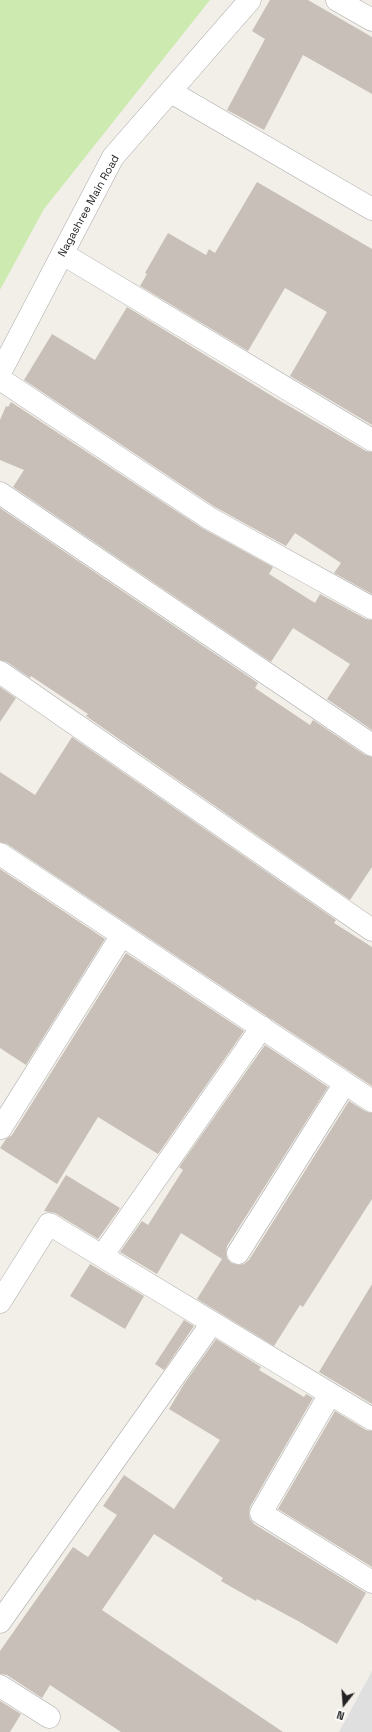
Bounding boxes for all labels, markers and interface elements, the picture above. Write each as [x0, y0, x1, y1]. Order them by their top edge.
street label: Nagashree Main Road [56, 153, 122, 259]
north arrow [324, 1684, 364, 1724]
text: N [335, 1708, 346, 1723]

